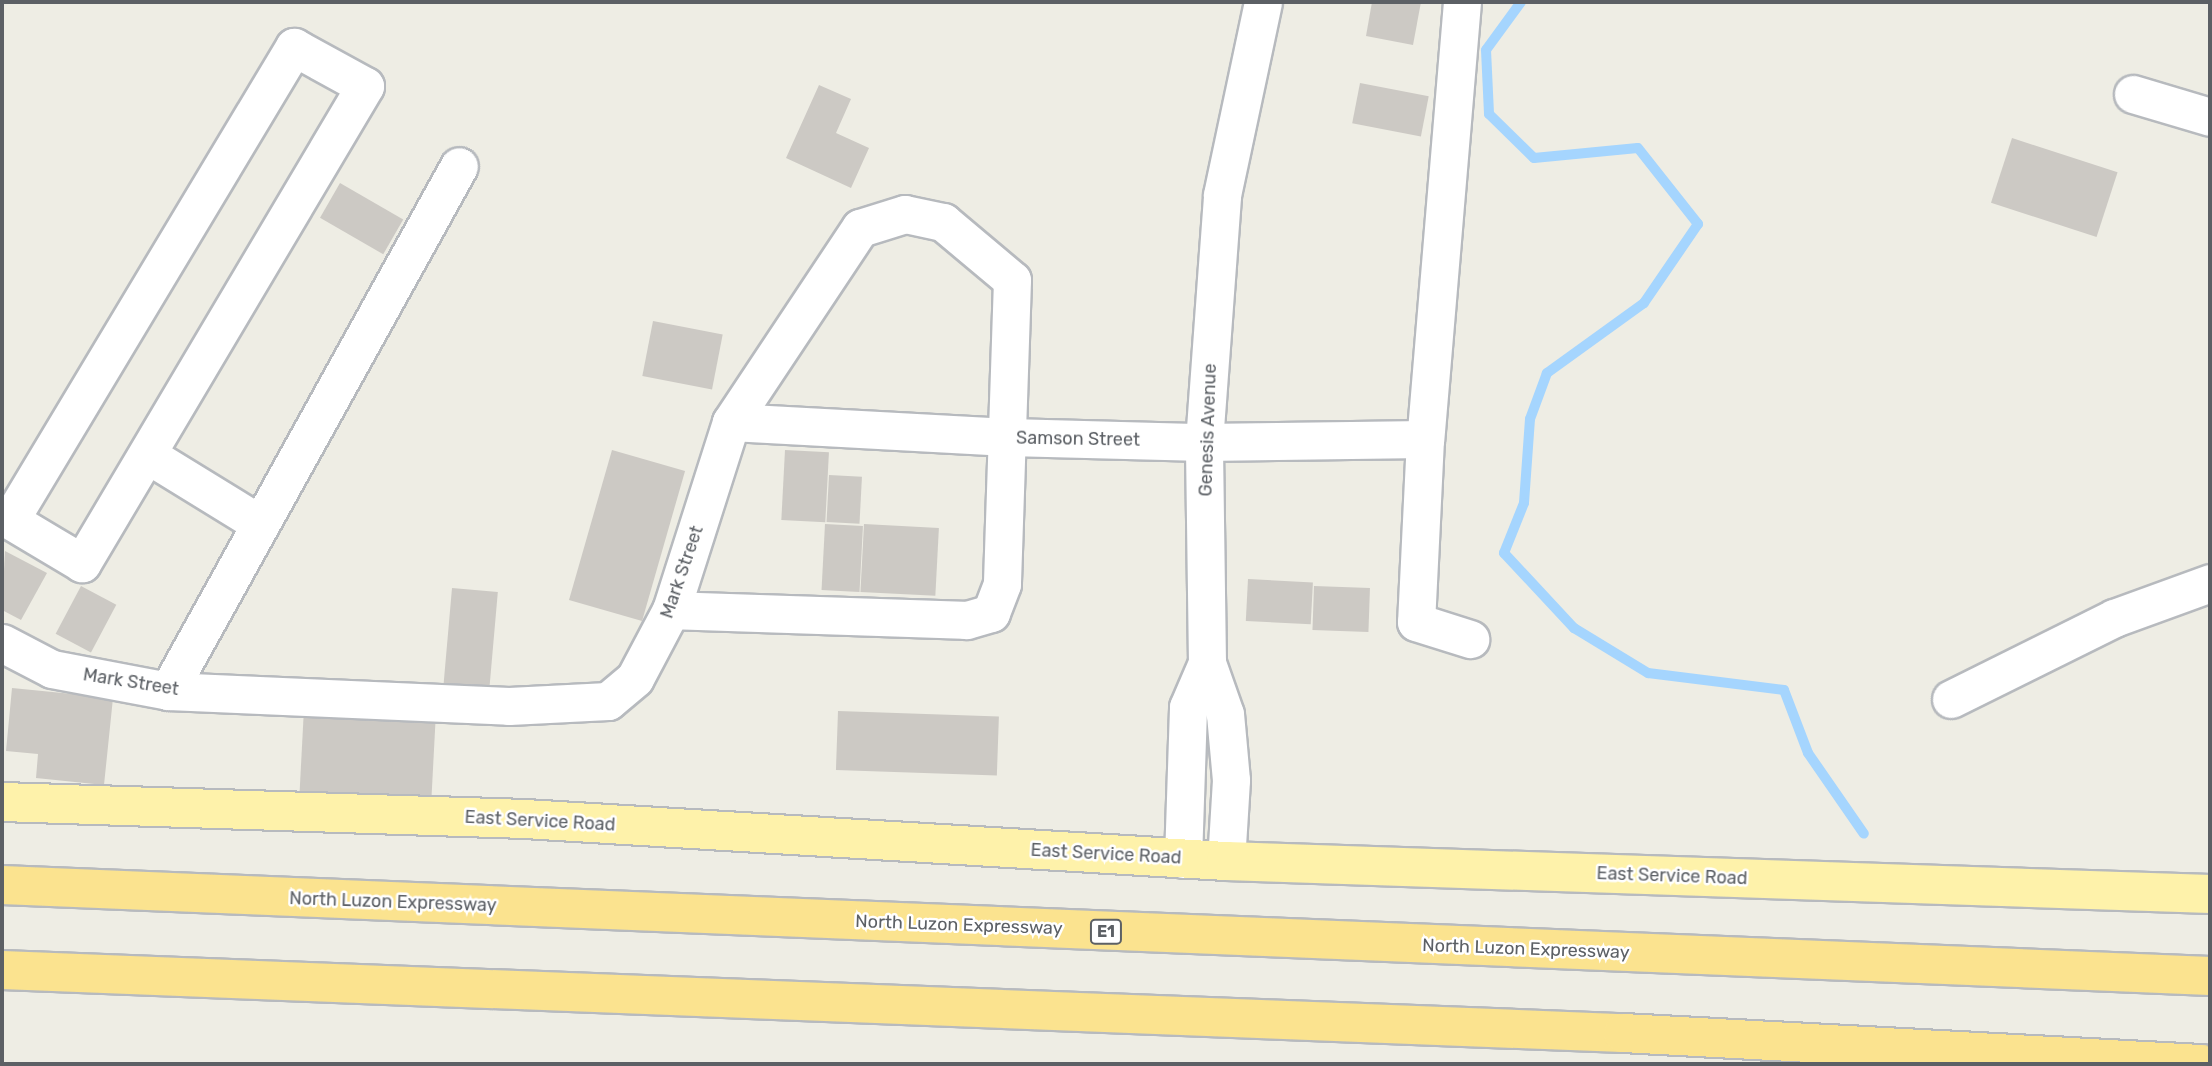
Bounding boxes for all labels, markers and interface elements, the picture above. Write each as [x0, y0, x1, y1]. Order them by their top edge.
street label: Genesis Avenue [1195, 363, 1221, 497]
street label: Samson Street [1016, 427, 1140, 451]
street label: Mark Street [656, 523, 708, 621]
street label: Mark Street [82, 664, 180, 700]
street label: East Service Road [464, 806, 616, 836]
street label: East Service Road [1030, 839, 1182, 869]
street label: East Service Road [1596, 863, 1748, 889]
street label: North Luzon Expressway [289, 888, 497, 916]
street label: North Luzon Expressway [855, 911, 1063, 939]
road number: E1 [1088, 920, 1124, 944]
street label: North Luzon Expressway [1422, 935, 1630, 963]

